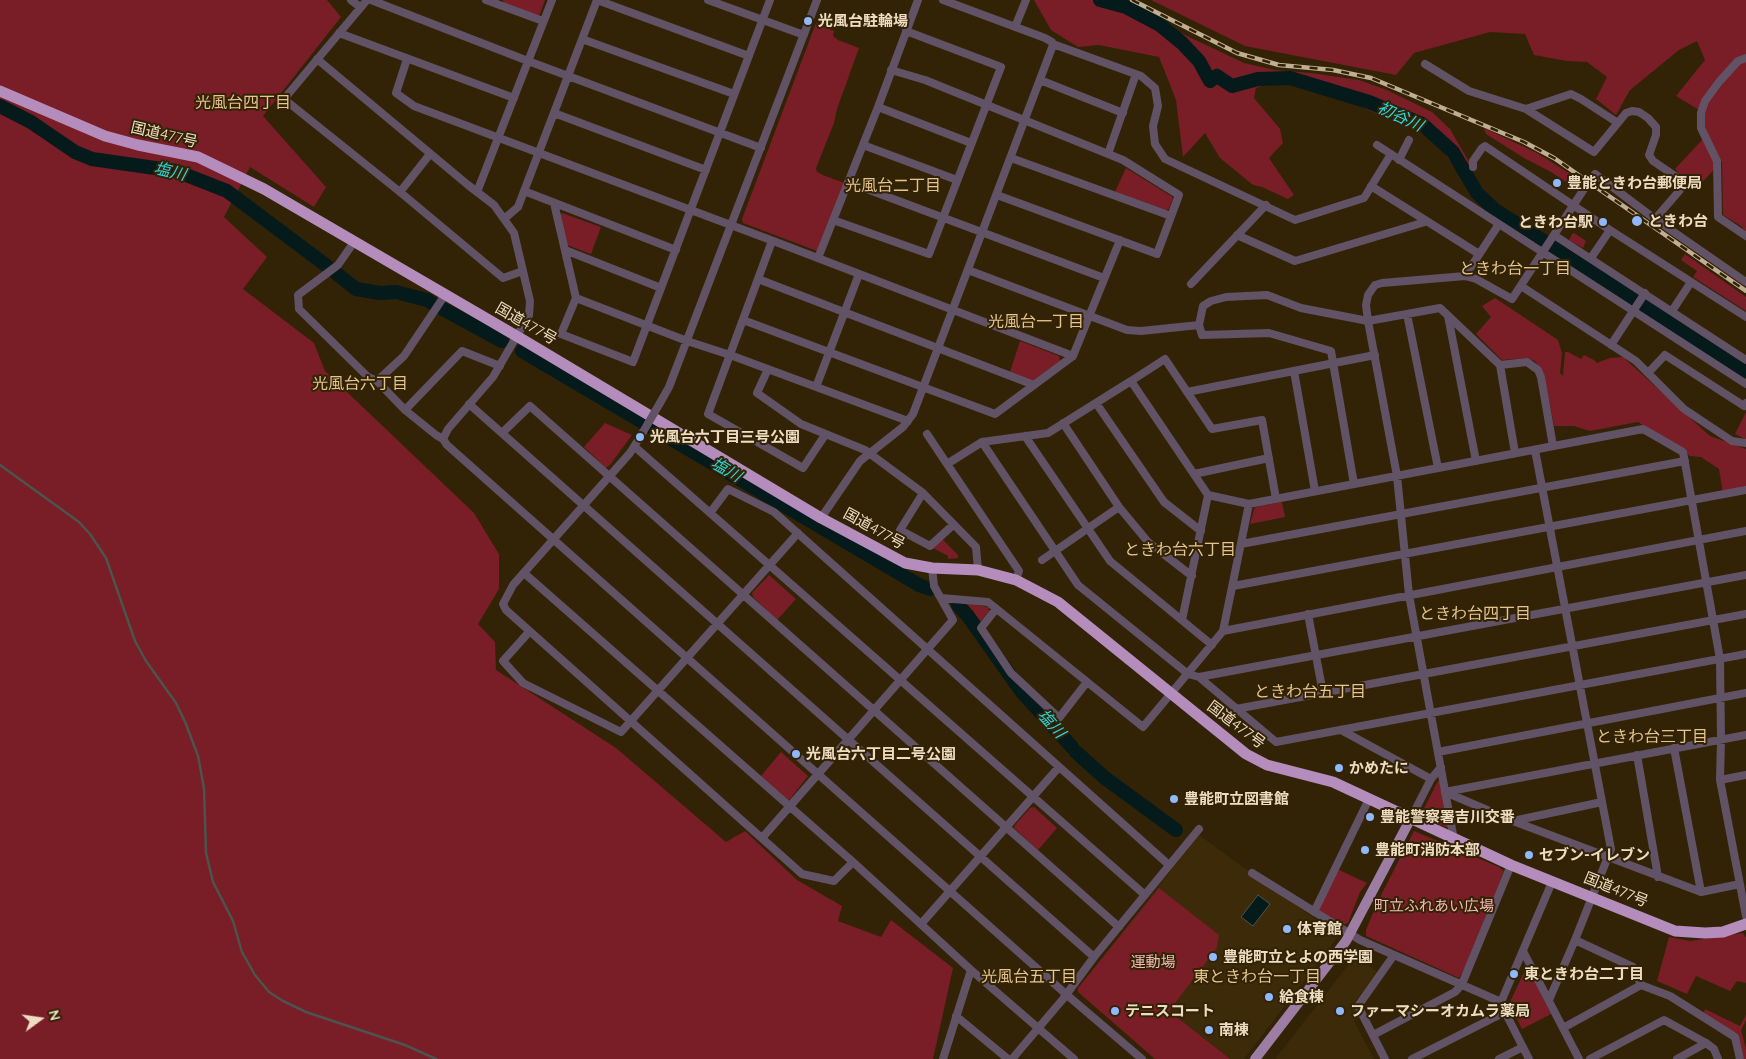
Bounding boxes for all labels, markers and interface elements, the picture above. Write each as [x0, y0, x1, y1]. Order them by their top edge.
place label: 光風台駐輪場 [818, 12, 908, 30]
marker: 光風台駐輪場 [802, 15, 814, 27]
district label: 光風台四丁目 [195, 93, 291, 113]
water label: 初谷川 [1374, 98, 1426, 136]
street label: 国道477号 [129, 119, 199, 151]
water label: 塩川 [152, 159, 188, 185]
place label: 豊能ときわ台郵便局 [1567, 174, 1702, 192]
district label: 光風台二丁目 [845, 176, 941, 196]
marker: 豊能ときわ台郵便局 [1551, 177, 1563, 189]
place label: ときわ台 [1648, 212, 1708, 230]
place label: ときわ台駅 [1518, 213, 1593, 231]
marker: ときわ台 [1630, 214, 1644, 228]
marker: ときわ台駅 [1597, 216, 1609, 228]
district label: ときわ台一丁目 [1459, 259, 1571, 279]
street label: 国道477号 [492, 299, 560, 349]
district label: 光風台一丁目 [988, 312, 1084, 332]
district label: 光風台六丁目 [312, 374, 408, 394]
place label: 光風台六丁目三号公園 [650, 428, 800, 446]
marker: 光風台六丁目三号公園 [634, 431, 646, 443]
water label: 塩川 [707, 454, 745, 486]
street label: 国道477号 [840, 505, 908, 553]
district label: ときわ台六丁目 [1124, 540, 1236, 560]
district label: ときわ台四丁目 [1419, 604, 1531, 624]
district label: ときわ台五丁目 [1254, 682, 1366, 702]
street label: 国道477号 [1203, 697, 1269, 753]
water label: 塩川 [1033, 706, 1069, 742]
district label: ときわ台三丁目 [1596, 727, 1708, 747]
place label: 光風台六丁目二号公園 [806, 745, 956, 763]
marker: 光風台六丁目二号公園 [790, 748, 802, 760]
place label: かめたに [1349, 759, 1409, 777]
marker: かめたに [1333, 762, 1345, 774]
place label: 豊能町立図書館 [1184, 790, 1289, 808]
marker: 豊能町立図書館 [1168, 793, 1180, 805]
place label: 豊能警察署吉川交番 [1380, 808, 1515, 826]
marker: 豊能警察署吉川交番 [1364, 811, 1376, 823]
place label: 豊能町消防本部 [1375, 841, 1480, 859]
marker: 豊能町消防本部 [1359, 844, 1371, 856]
place label: セブン-イレブン [1539, 846, 1650, 864]
marker: セブン-イレブン [1523, 849, 1535, 861]
street label: 国道477号 [1581, 869, 1651, 911]
park label: 町立ふれあい広場 [1374, 897, 1494, 915]
place label: 体育館 [1297, 920, 1342, 938]
marker: 体育館 [1281, 923, 1293, 935]
place label: 豊能町立とよの西学園 [1223, 948, 1373, 966]
marker: 豊能町立とよの西学園 [1207, 951, 1219, 963]
park label: 運動場 [1131, 953, 1175, 971]
place label: 東ときわ台二丁目 [1524, 965, 1644, 983]
district label: 光風台五丁目 [981, 967, 1077, 987]
district label: 東ときわ台一丁目 [1193, 967, 1321, 987]
marker: 東ときわ台二丁目 [1508, 968, 1520, 980]
place label: 給食棟 [1279, 988, 1324, 1006]
marker: 給食棟 [1263, 991, 1275, 1003]
north arrow [15, 994, 65, 1044]
place label: テニスコート [1125, 1002, 1215, 1020]
place label: ファーマシーオカムラ薬局 [1350, 1002, 1530, 1020]
marker: テニスコート [1109, 1005, 1121, 1017]
marker: ファーマシーオカムラ薬局 [1334, 1005, 1346, 1017]
text: N [45, 1008, 65, 1023]
place label: 南棟 [1219, 1021, 1249, 1039]
marker: 南棟 [1203, 1024, 1215, 1036]

